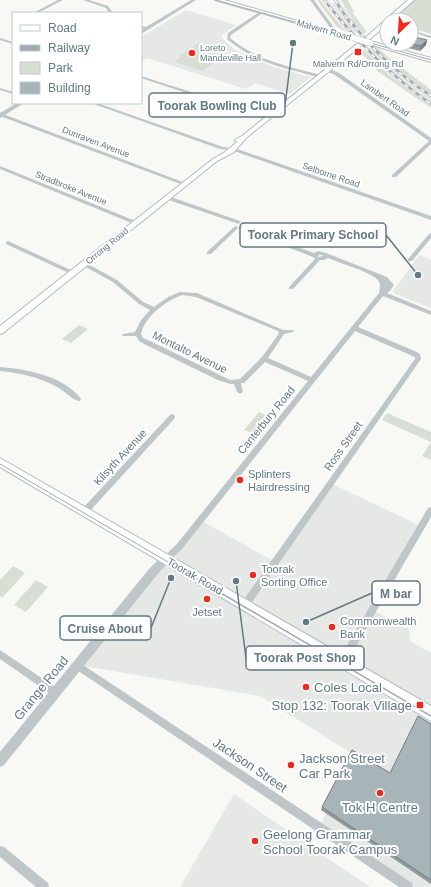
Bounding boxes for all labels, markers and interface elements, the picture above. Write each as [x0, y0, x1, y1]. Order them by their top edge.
legend [12, 12, 142, 104]
north arrow [379, 12, 419, 52]
street label: Malvern Road [296, 17, 352, 43]
text: Road [48, 21, 77, 35]
text: N [389, 34, 401, 48]
text: Railway [48, 41, 90, 55]
place label: Loreto Mandeville Hall [200, 43, 261, 63]
marker: Malvern Rd/Orrong Rd [353, 47, 363, 57]
marker: Loreto Mandeville Hall [187, 48, 197, 58]
place label: Malvern Rd/Orrong Rd [313, 59, 403, 69]
text: Park [48, 61, 74, 75]
street label: Lambert Road [359, 78, 411, 118]
text: Building [48, 81, 91, 95]
callout: Toorak Bowling Club [149, 93, 285, 117]
text: Toorak Bowling Club [157, 99, 277, 113]
street label: Dunraven Avenue [61, 125, 131, 159]
street label: Selborne Road [301, 160, 361, 190]
street label: Stradbroke Avenue [34, 169, 108, 207]
callout: Toorak Primary School [240, 223, 386, 247]
street label: Orrong Road [84, 226, 130, 266]
text: Toorak Primary School [248, 228, 378, 242]
street label: Montalto Avenue [151, 329, 229, 375]
street label: Canterbury Road [235, 384, 297, 456]
street label: Ross Street [322, 419, 364, 473]
street label: Kilsyth Avenue [91, 427, 149, 487]
place label: Splinters Hairdressing [248, 468, 310, 493]
marker: Splinters Hairdressing [235, 475, 245, 485]
street label: Toorak Road [165, 555, 225, 597]
place label: Toorak Sorting Office [261, 563, 327, 588]
marker: Toorak Sorting Office [248, 570, 258, 580]
callout: M bar [372, 581, 420, 605]
text: M bar [380, 587, 412, 601]
marker: Jetset [202, 594, 212, 604]
place label: Jetset [192, 606, 222, 618]
place label: Commonwealth Bank [340, 615, 416, 640]
callout: Cruise About [60, 616, 151, 640]
text: Cruise About [68, 622, 142, 636]
marker: Commonwealth Bank [327, 622, 337, 632]
callout: Toorak Post Shop [246, 646, 364, 670]
text: Toorak Post Shop [254, 651, 356, 665]
street label: Grange Road [11, 653, 71, 723]
place label: Coles Local [314, 680, 382, 695]
marker: Coles Local [301, 682, 311, 692]
place label: Stop 132: Toorak Village [272, 698, 412, 713]
marker: Stop 132: Toorak Village [415, 700, 425, 710]
street label: Jackson Street [210, 735, 290, 795]
place label: Jackson Street Car Park [299, 751, 385, 781]
marker: Jackson Street Car Park [286, 760, 296, 770]
marker: Tok H Centre [375, 788, 385, 798]
place label: Tok H Centre [342, 800, 418, 815]
place label: Geelong Grammar School Toorak Campus [263, 827, 398, 857]
marker: Geelong Grammar School Toorak Campus [250, 836, 260, 846]

